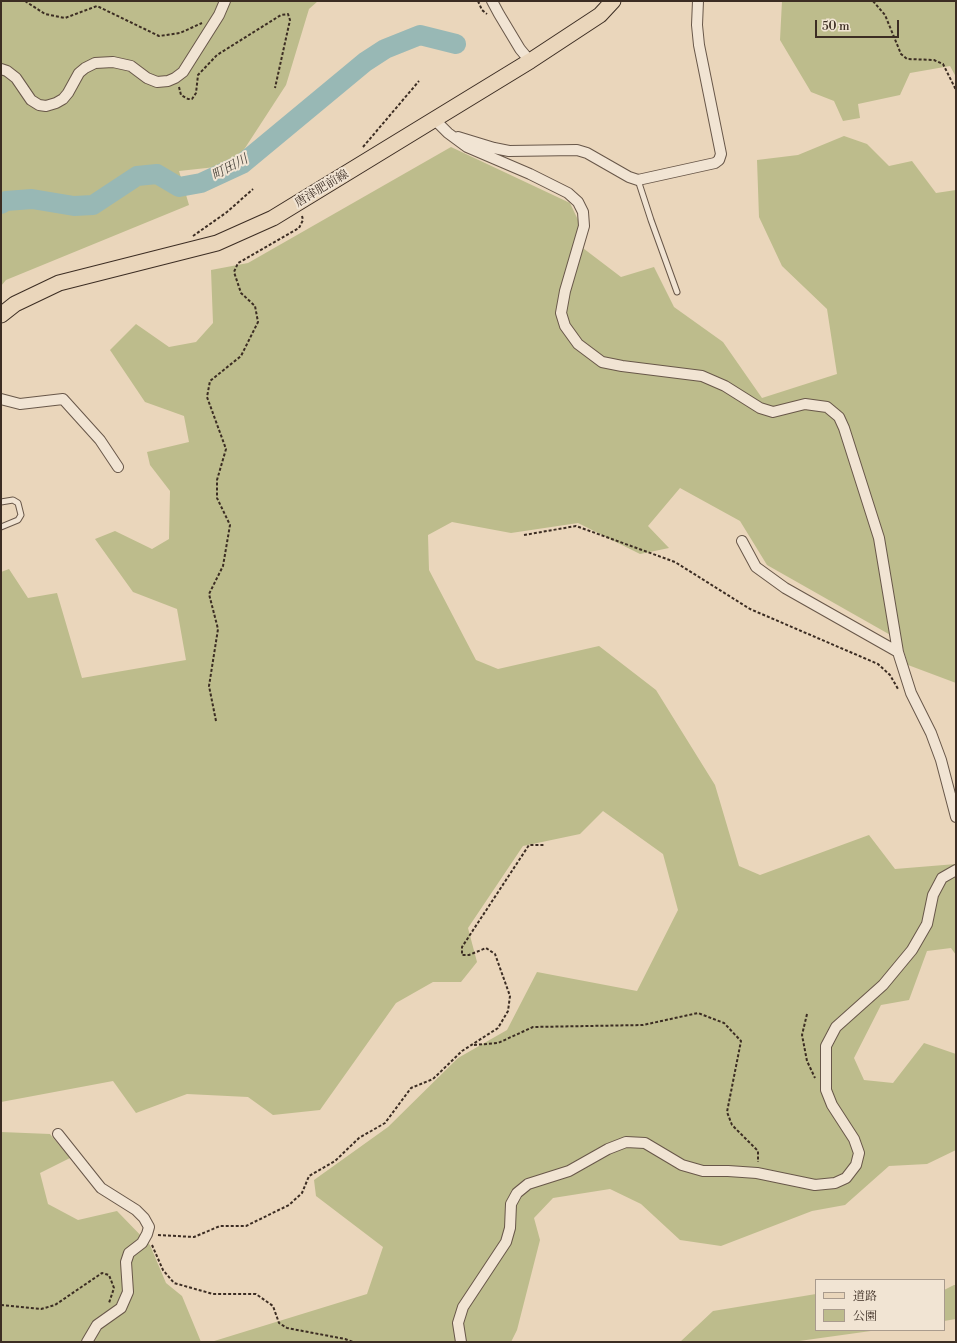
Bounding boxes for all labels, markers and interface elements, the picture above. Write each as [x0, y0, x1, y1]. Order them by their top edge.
scale bar [817, 12, 901, 38]
text: 50 m [822, 19, 850, 34]
water label: 町田川 [209, 152, 251, 184]
street label: 唐津肥前線 [293, 167, 351, 211]
legend [815, 1279, 945, 1331]
text: 道路 [853, 1289, 877, 1304]
text: 公園 [853, 1309, 877, 1324]

